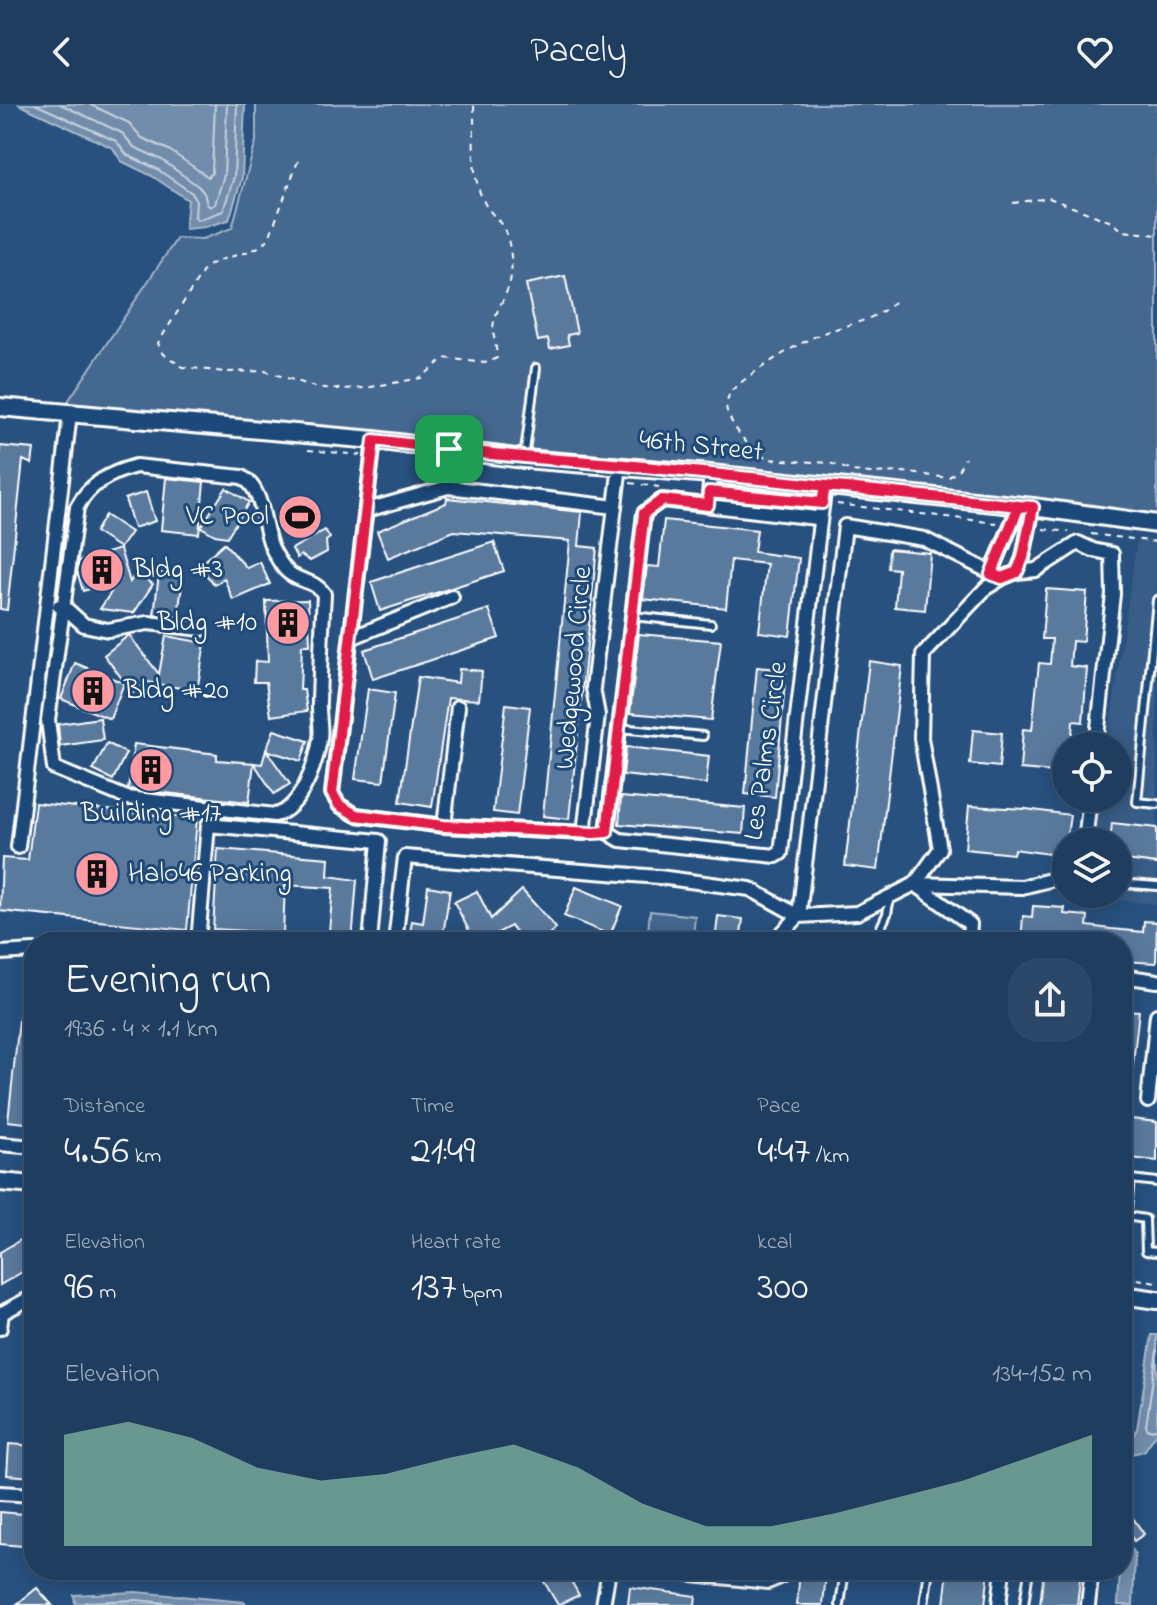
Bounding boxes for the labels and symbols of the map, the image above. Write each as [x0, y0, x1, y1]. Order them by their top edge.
pin [415, 415, 483, 483]
street label: 46th Street [637, 420, 765, 474]
sports icon: VC Pool [276, 493, 324, 541]
place label: VC Pool [185, 497, 269, 538]
building icon: Bldg #3 [78, 546, 126, 594]
place label: Bldg #3 [132, 550, 223, 591]
street label: Wedgewood Circle [546, 564, 604, 771]
building icon: Bldg #10 [264, 599, 312, 647]
place label: Bldg #10 [156, 603, 257, 644]
street label: Les Palms Circle [734, 658, 800, 843]
building icon: Bldg #20 [69, 667, 117, 715]
place label: Bldg #20 [123, 671, 229, 712]
building icon: Building #17 [127, 746, 175, 794]
place label: Building #17 [80, 794, 222, 835]
building icon: Halo46 Parking [73, 850, 121, 898]
place label: Halo46 Parking [128, 854, 292, 895]

